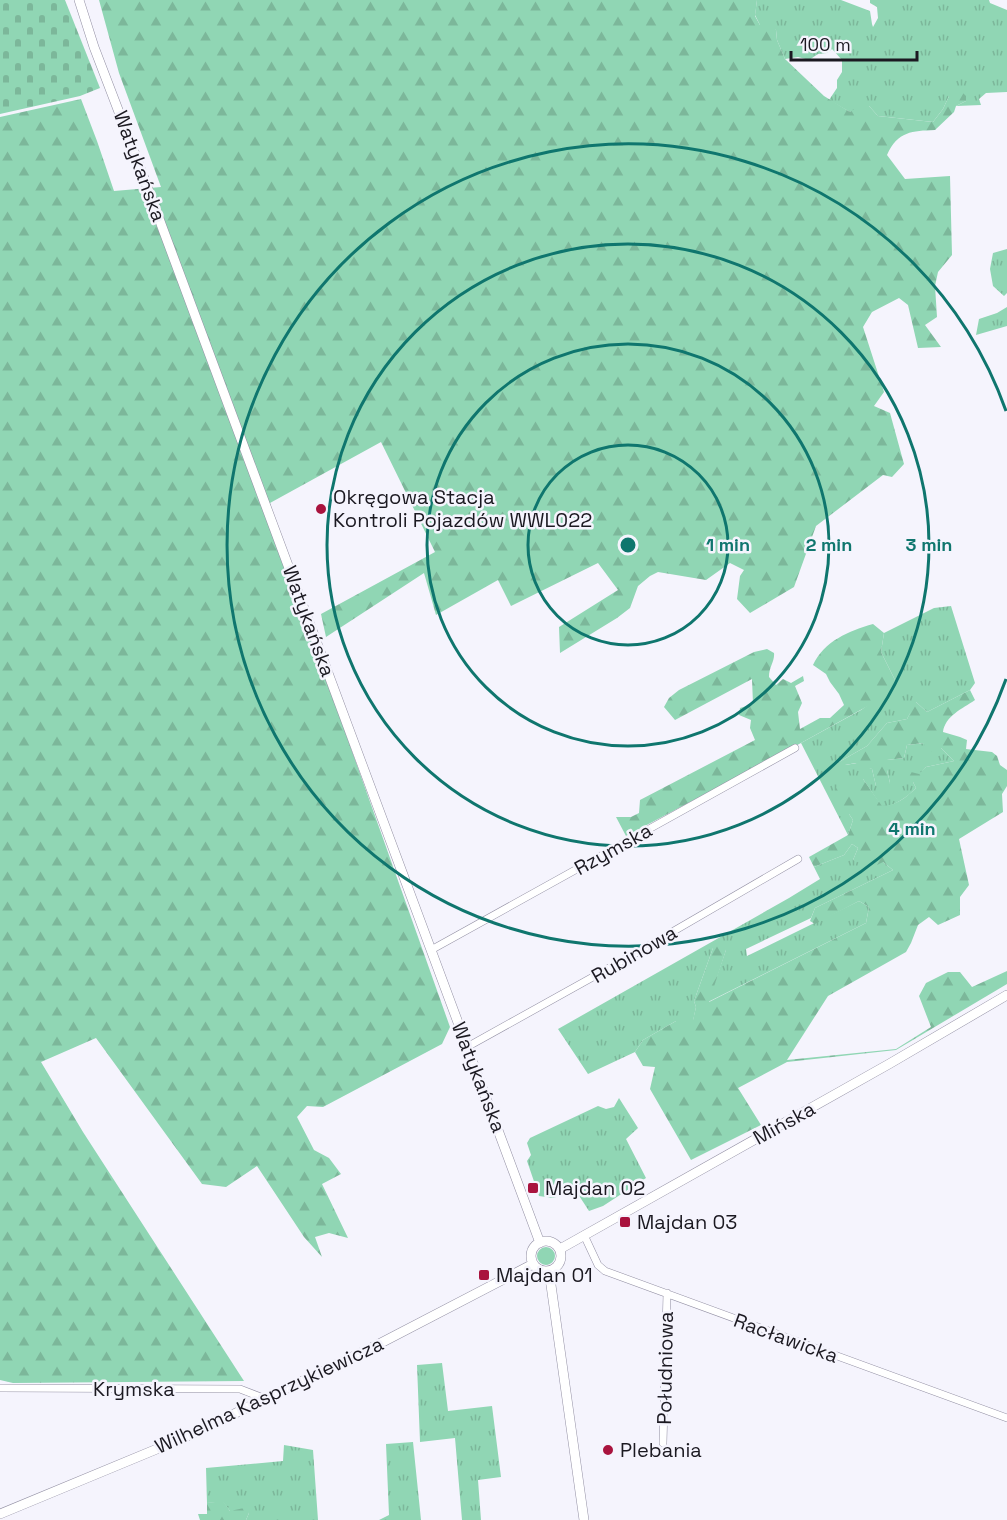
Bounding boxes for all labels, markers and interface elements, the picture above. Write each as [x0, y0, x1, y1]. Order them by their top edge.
scale bar [791, 24, 917, 62]
text: 100 m [800, 33, 851, 56]
street label: Watykańska [108, 107, 172, 225]
place label: Okręgowa Stacja Kontroli Pojazdów WWL022 [333, 484, 592, 533]
marker: Okręgowa Stacja Kontroli Pojazdów WWL022 [314, 502, 328, 516]
text: 1 min [706, 533, 750, 556]
text: 2 min [806, 533, 852, 556]
text: 3 min [906, 533, 952, 556]
centre of rings [618, 535, 638, 555]
street label: Watykańska [277, 562, 341, 680]
street label: Rzymska [569, 817, 657, 881]
text: 4 min [888, 817, 936, 840]
street label: Rubinowa [587, 919, 681, 989]
street label: Watykańska [446, 1018, 512, 1136]
street label: Mińska [748, 1095, 820, 1151]
place label: Majdan 02 [545, 1175, 645, 1201]
marker: Majdan 02 [526, 1181, 540, 1195]
place label: Majdan 03 [637, 1209, 737, 1235]
marker: Majdan 03 [618, 1215, 632, 1229]
place label: Majdan 01 [496, 1262, 593, 1288]
marker: Majdan 01 [477, 1268, 491, 1282]
street label: Racławicka [730, 1307, 842, 1369]
street label: Południowa [651, 1311, 679, 1425]
street label: Wilhelma Kasprzykiewicza [151, 1331, 387, 1459]
street label: Krymska [93, 1376, 175, 1402]
place label: Plebania [620, 1437, 702, 1463]
marker: Plebania [601, 1443, 615, 1457]

